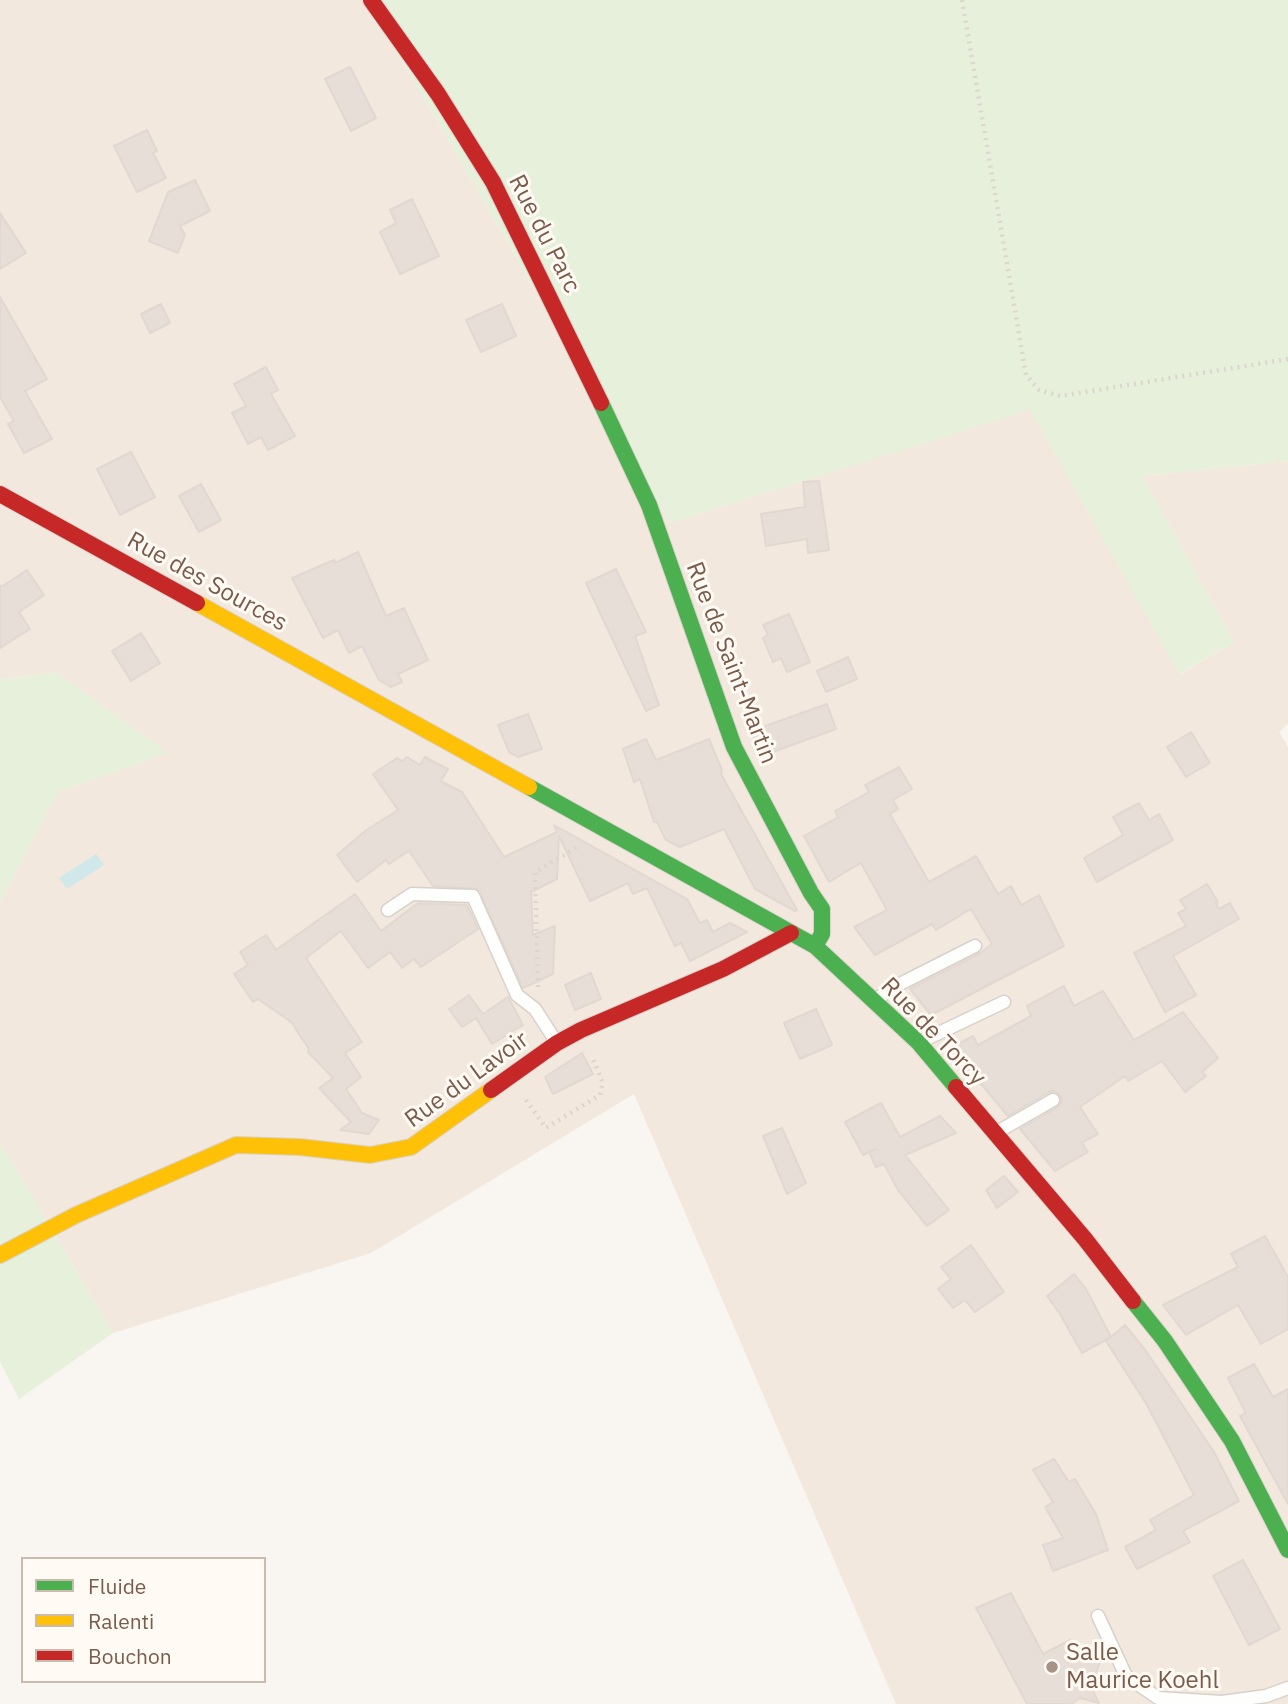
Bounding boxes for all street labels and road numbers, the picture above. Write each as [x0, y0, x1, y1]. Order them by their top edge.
street label: Rue du Parc [502, 170, 586, 298]
street label: Rue des Sources [122, 526, 292, 638]
street label: Rue de Saint-Martin [679, 558, 783, 768]
street label: Rue de Torcy [874, 972, 992, 1092]
street label: Rue du Lavoir [400, 1026, 534, 1134]

